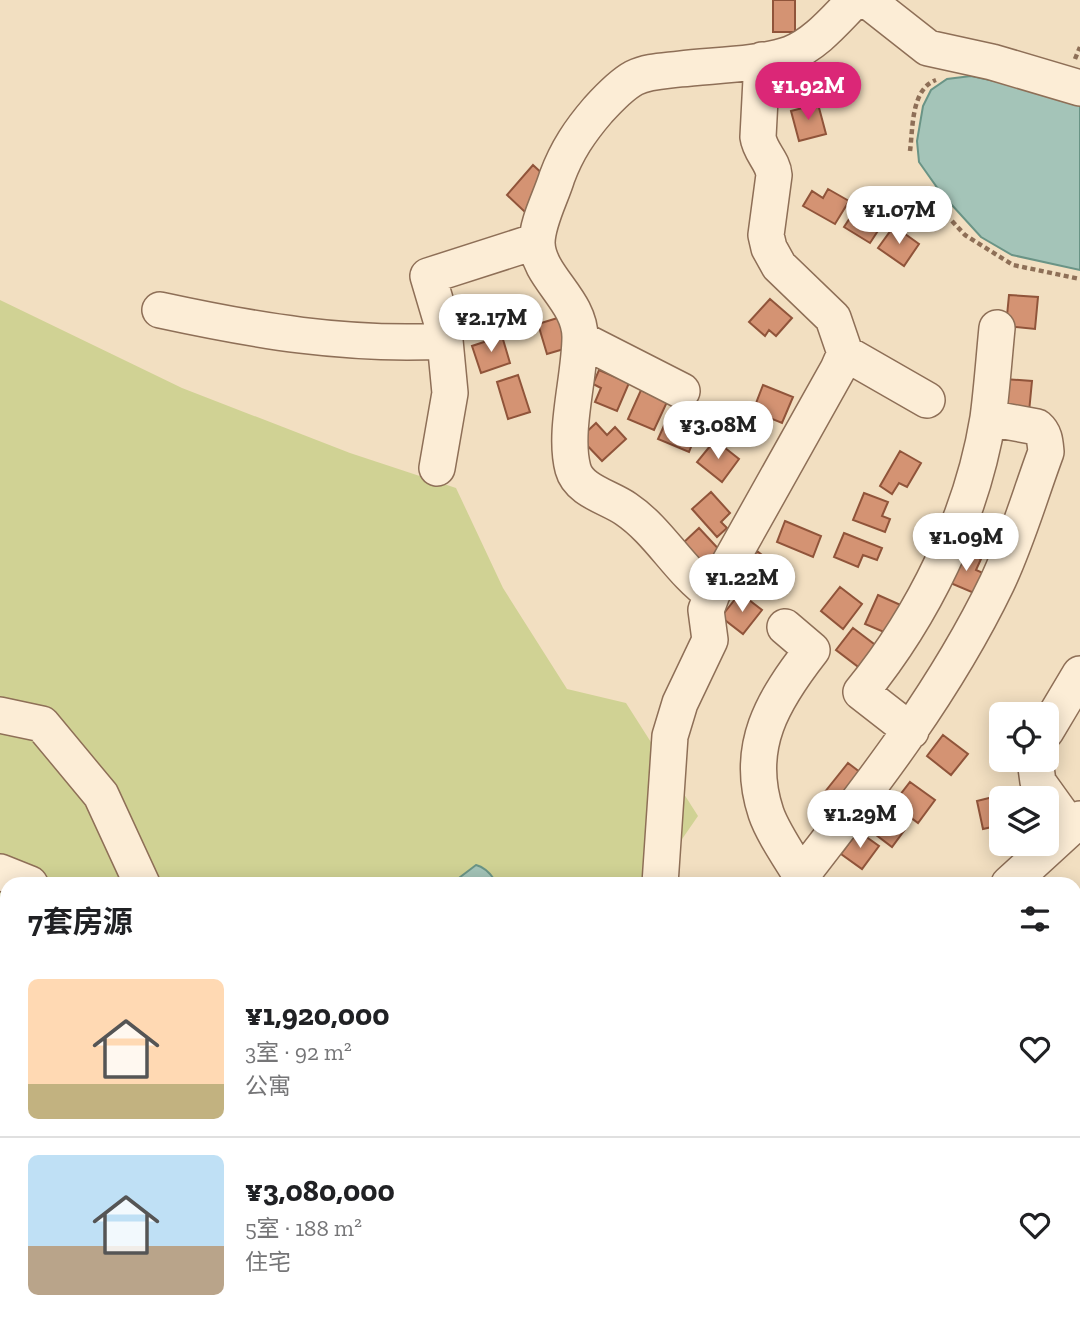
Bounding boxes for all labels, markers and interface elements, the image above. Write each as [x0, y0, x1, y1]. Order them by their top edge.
pin: ¥1.92M [751, 62, 865, 122]
text: ¥1.92M [771, 71, 845, 99]
pin: ¥1.07M [842, 187, 956, 246]
text: ¥1.07M [862, 195, 936, 223]
pin: ¥2.17M [434, 294, 548, 354]
text: ¥2.17M [455, 303, 527, 331]
pin: ¥3.08M [661, 402, 775, 461]
text: ¥3.08M [679, 410, 757, 438]
pin: ¥1.09M [909, 514, 1023, 573]
text: ¥1.09M [929, 522, 1003, 550]
pin: ¥1.22M [685, 554, 799, 614]
text: ¥1.22M [705, 563, 779, 591]
map controls [989, 702, 1059, 856]
button: locate [989, 702, 1059, 772]
button: layers [989, 786, 1059, 856]
pin: ¥1.29M [803, 790, 917, 850]
text: ¥1.29M [823, 799, 897, 827]
icon: filters [1016, 900, 1054, 938]
text: 7套房源 [28, 904, 133, 940]
text: ¥1,920,000 [245, 997, 390, 1033]
icon: home [84, 1007, 168, 1091]
icon: heart [1016, 1030, 1054, 1068]
text: 3室 · 92 m² [245, 1038, 352, 1066]
text: 公寓 [245, 1072, 291, 1100]
text: ¥3,080,000 [245, 1173, 395, 1209]
icon: home [84, 1183, 168, 1267]
icon: heart [1016, 1206, 1054, 1244]
text: 5室 · 188 m² [245, 1214, 362, 1242]
text: 住宅 [245, 1248, 291, 1276]

